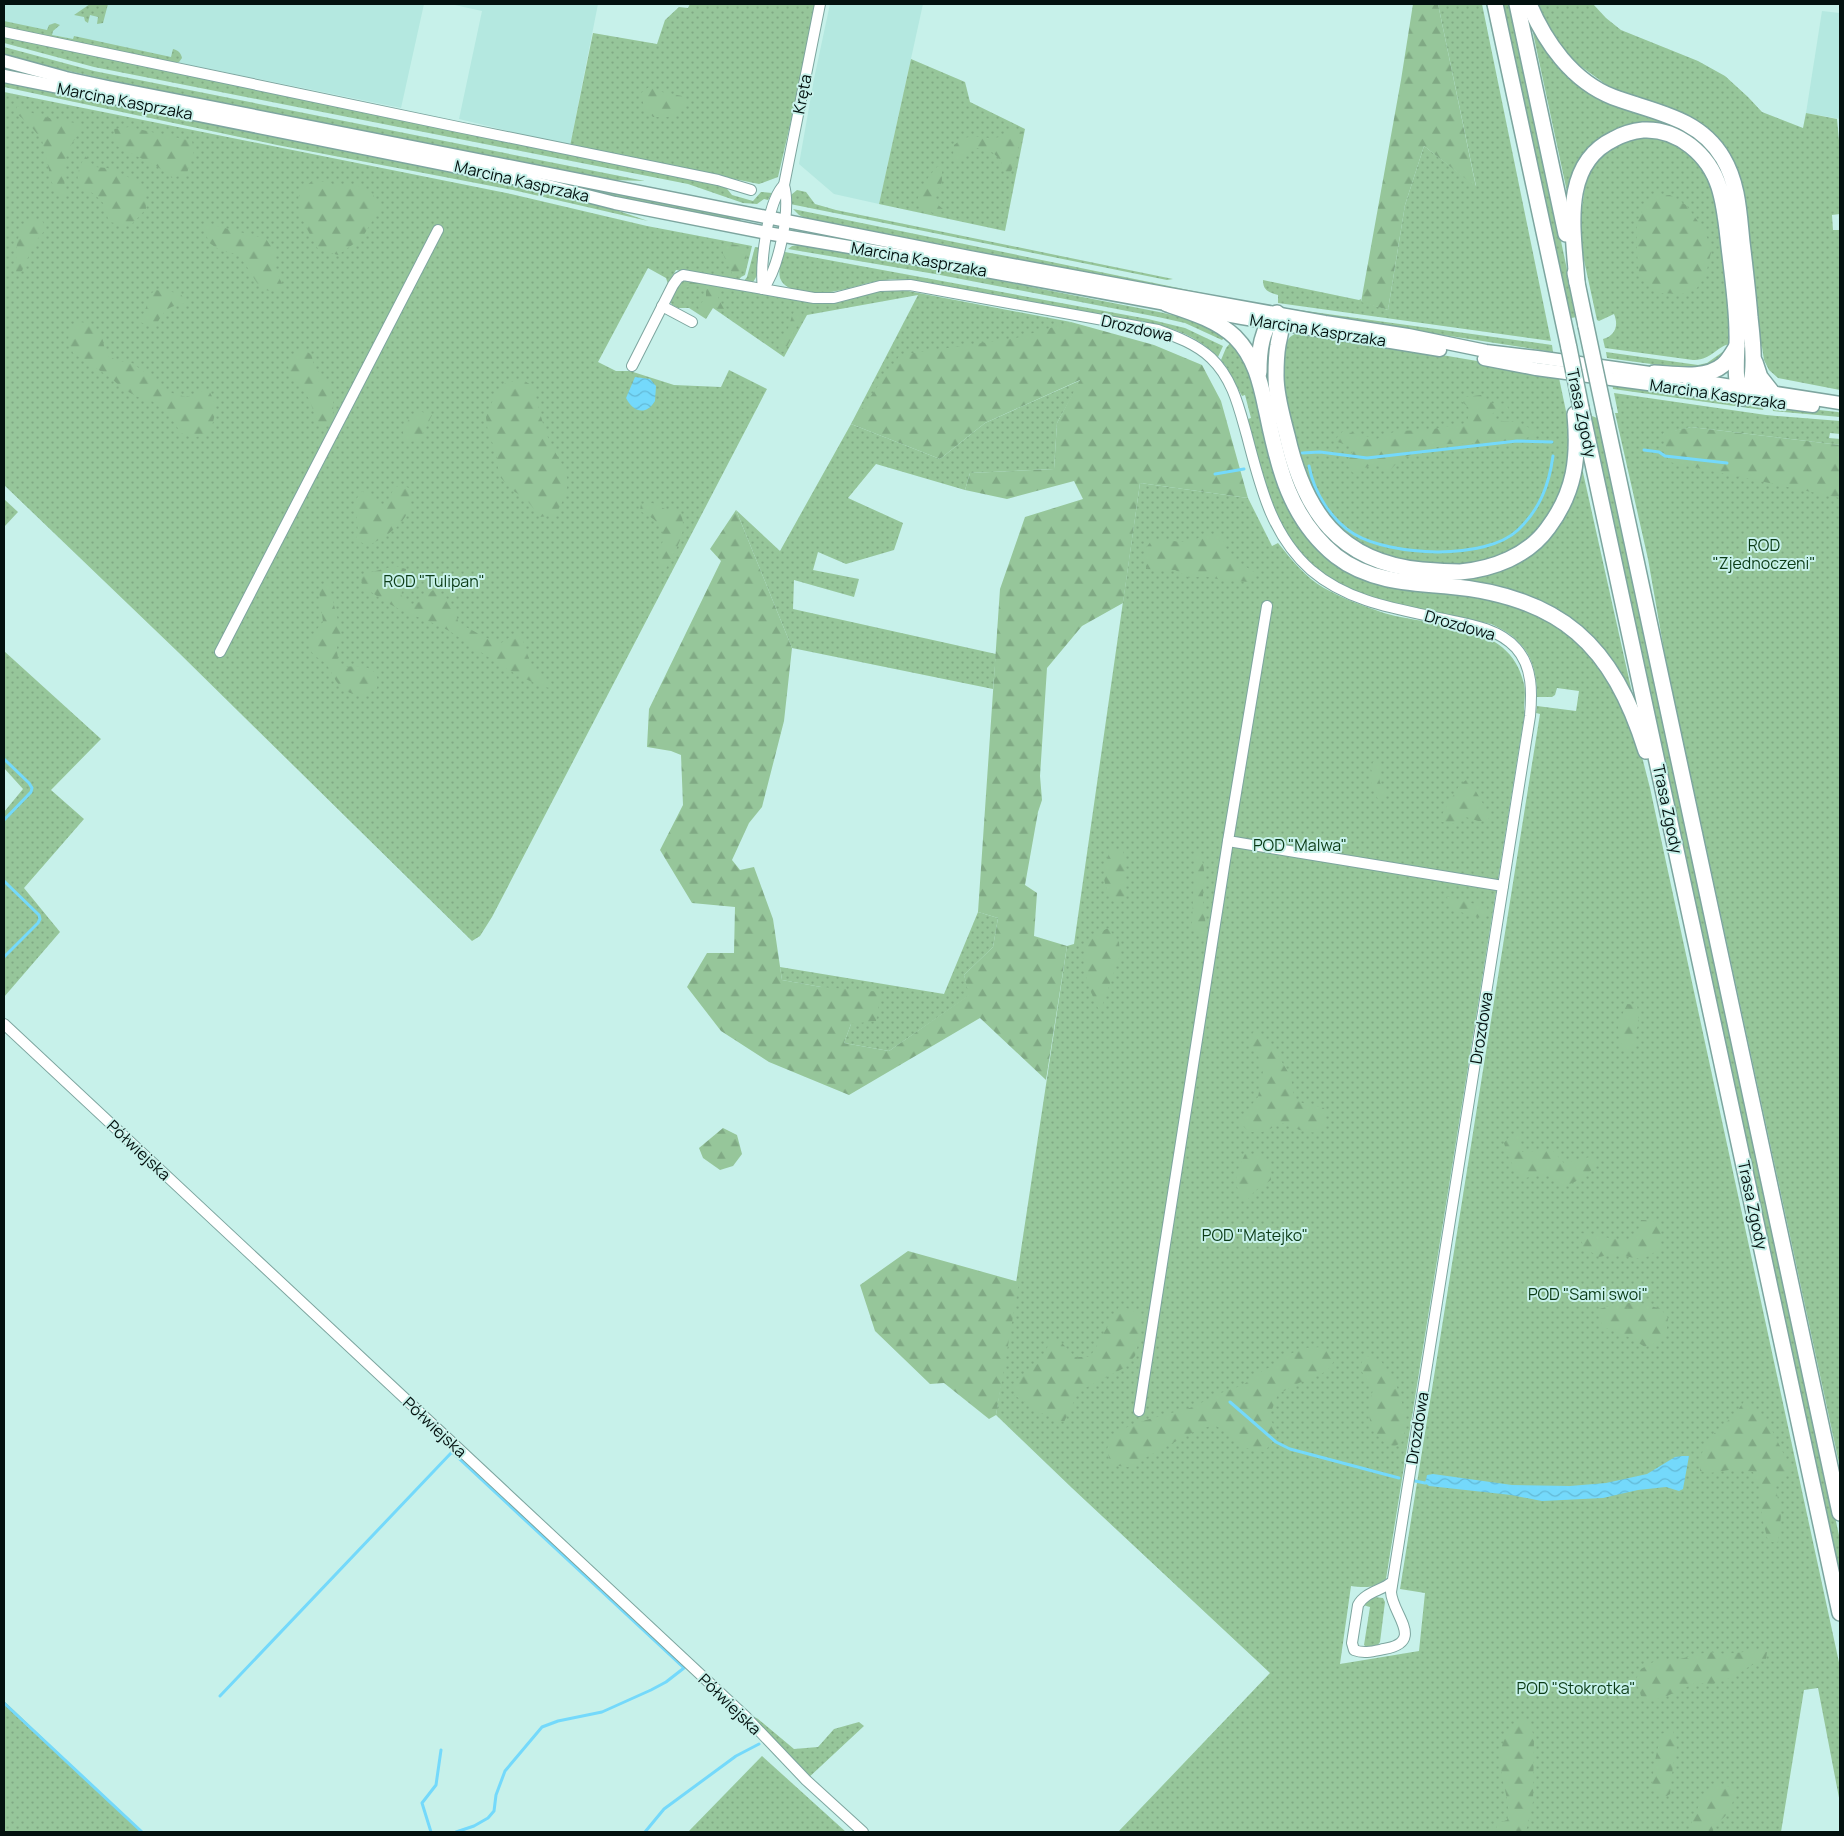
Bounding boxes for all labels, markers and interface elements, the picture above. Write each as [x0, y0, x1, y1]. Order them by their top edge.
street label: Kręta [787, 72, 817, 116]
street label: Marcina Kasprzaka [55, 77, 195, 125]
street label: Marcina Kasprzaka [452, 155, 592, 207]
street label: Marcina Kasprzaka [849, 236, 989, 282]
street label: Marcina Kasprzaka [1248, 308, 1388, 352]
street label: Drozdowa [1099, 309, 1175, 347]
street label: Trasa Zgody [1562, 367, 1602, 460]
street label: Marcina Kasprzaka [1648, 374, 1788, 414]
park label: ROD "Zjednoczeni" [1712, 534, 1816, 574]
park label: ROD "Tulipan" [383, 570, 485, 592]
street label: Drozdowa [1422, 604, 1498, 646]
street label: Trasa Zgody [1648, 763, 1688, 856]
park label: POD "Malwa" [1253, 834, 1347, 856]
street label: Drozdowa [1464, 990, 1498, 1066]
street label: Półwiejska [102, 1115, 176, 1185]
street label: Trasa Zgody [1733, 1159, 1773, 1252]
park label: POD "Matejko" [1202, 1224, 1308, 1246]
park label: POD "Sami swoi" [1528, 1283, 1648, 1305]
street label: Drozdowa [1400, 1390, 1434, 1466]
street label: Półwiejska [398, 1392, 472, 1462]
street label: Półwiejska [694, 1668, 766, 1740]
park label: POD "Stokrotka" [1516, 1677, 1636, 1699]

